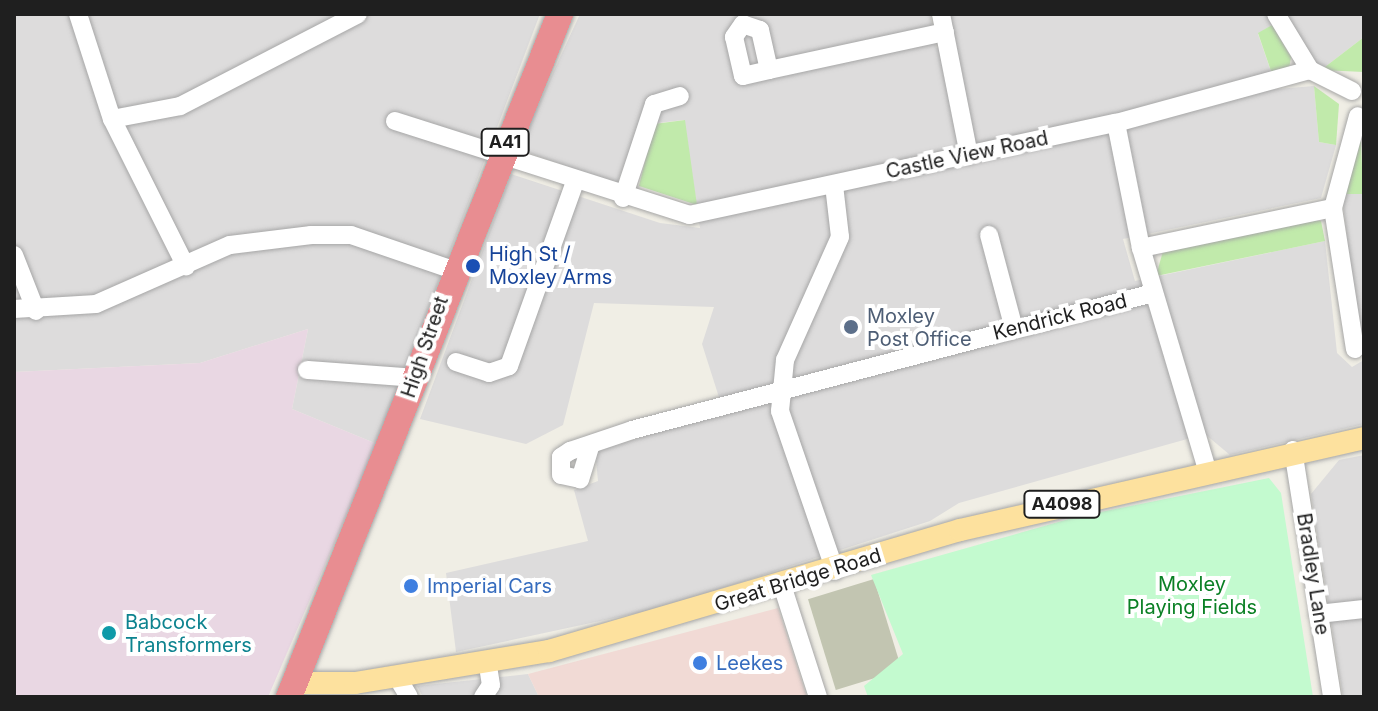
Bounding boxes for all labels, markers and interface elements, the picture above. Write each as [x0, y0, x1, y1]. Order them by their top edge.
street label: Castle View Road [884, 126, 1050, 184]
road number: A41 [479, 128, 531, 156]
place label: High St / Moxley Arms [489, 242, 612, 289]
marker: High St / Moxley Arms [464, 257, 482, 275]
street label: Kendrick Road [990, 289, 1130, 345]
street label: High Street [396, 293, 454, 401]
place label: Moxley Post Office [867, 304, 972, 351]
marker: Moxley Post Office [842, 318, 860, 336]
road number: A4098 [1022, 490, 1102, 518]
street label: Bradley Lane [1292, 511, 1334, 637]
street label: Great Bridge Road [712, 543, 884, 617]
park label: Moxley Playing Fields [1127, 573, 1257, 620]
place label: Imperial Cars [427, 574, 552, 598]
marker: Imperial Cars [402, 577, 420, 595]
place label: Babcock Transformers [125, 610, 252, 657]
marker: Babcock Transformers [100, 624, 118, 642]
place label: Leekes [716, 651, 783, 675]
marker: Leekes [691, 654, 709, 672]

